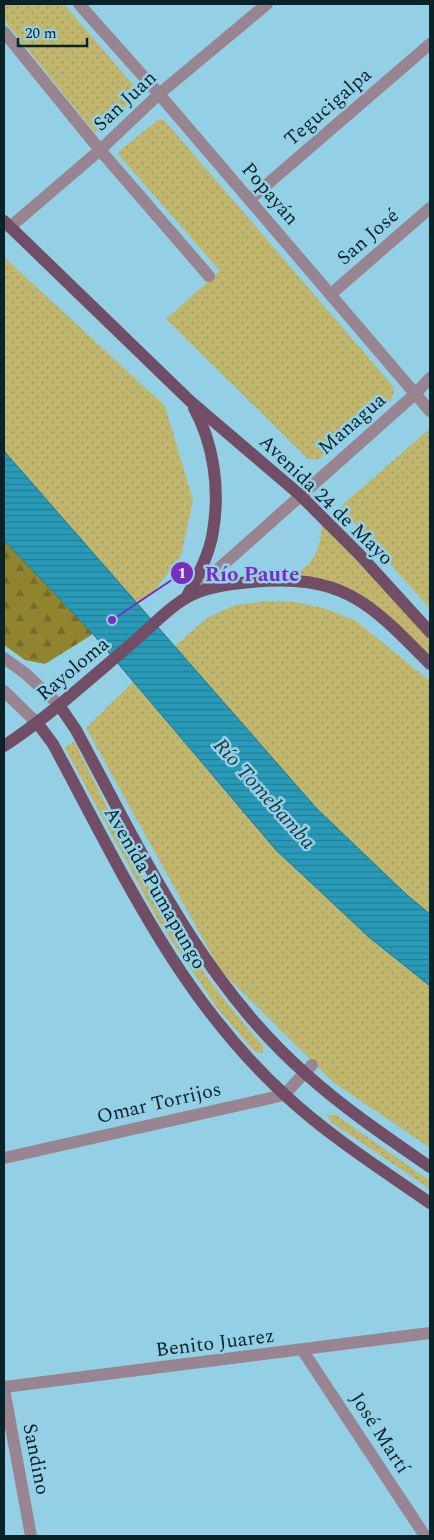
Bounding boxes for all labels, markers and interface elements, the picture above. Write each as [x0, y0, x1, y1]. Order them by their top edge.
scale bar [18, 15, 86, 47]
text: 20 m [25, 22, 57, 45]
street label: Tegucigalpa [278, 60, 379, 154]
street label: San Juan [86, 64, 164, 138]
street label: Popayán [234, 156, 306, 232]
street label: San José [330, 201, 406, 273]
street label: Managua [311, 386, 393, 462]
street label: Avenida 24 de Mayo [252, 428, 400, 572]
callout: Río Paute [170, 555, 309, 591]
text: Río Paute [205, 559, 299, 591]
text: 1 [178, 562, 186, 585]
street label: Rayoloma [30, 629, 116, 708]
water label: Río Tomebamba [205, 731, 323, 857]
street label: Avenida Pumapungo [96, 801, 214, 975]
street label: Omar Torrijos [94, 1074, 224, 1132]
street label: Benito Juarez [154, 1321, 276, 1365]
street label: José Martí [342, 1386, 418, 1480]
street label: Sandino [14, 1421, 58, 1497]

